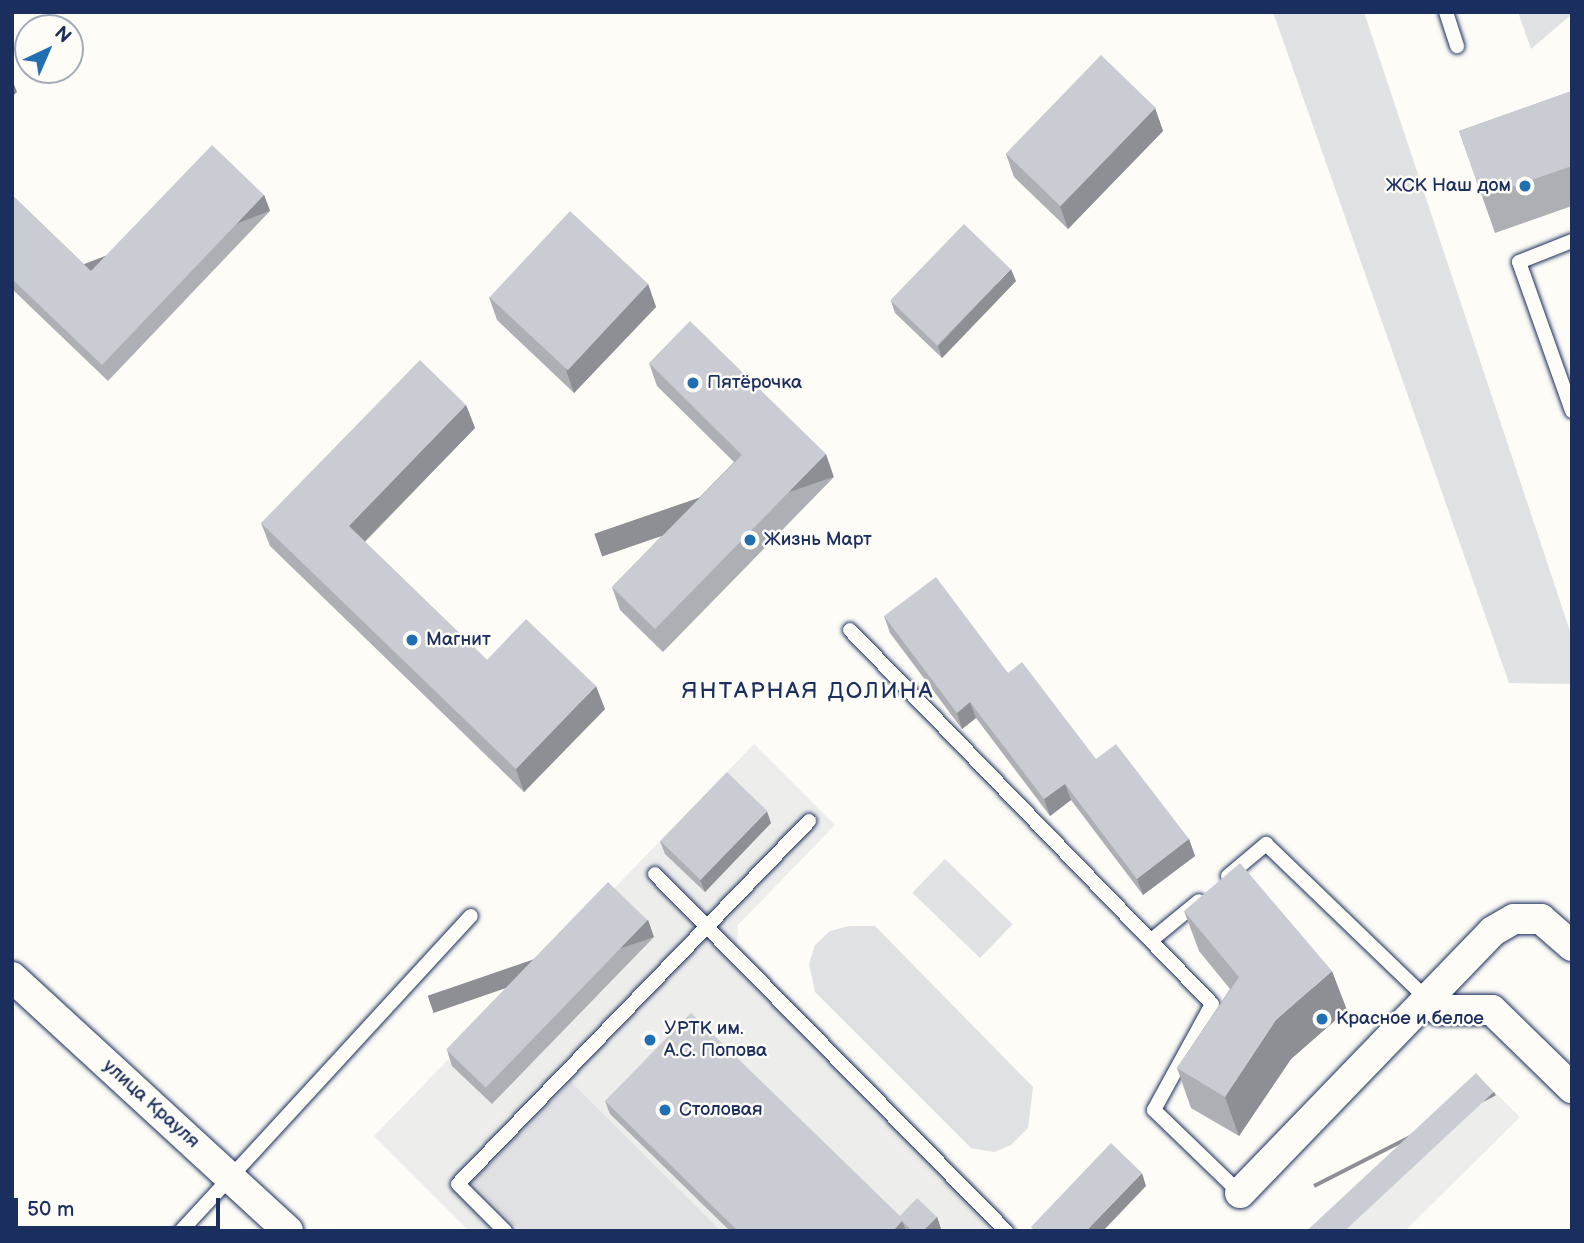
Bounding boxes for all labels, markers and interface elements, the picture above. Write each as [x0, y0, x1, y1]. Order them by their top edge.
north arrow [14, 14, 84, 84]
text: N [49, 22, 76, 48]
place label: ЖСК Наш дом [1386, 175, 1511, 197]
marker: ЖСК Наш дом [1517, 178, 1533, 194]
place label: Пятёрочка [707, 372, 802, 394]
marker: Пятёрочка [685, 375, 701, 391]
place label: Жизнь Март [764, 529, 872, 551]
marker: Жизнь Март [742, 532, 758, 548]
place label: Магнит [426, 629, 491, 651]
marker: Магнит [404, 632, 420, 648]
district label: ЯНТАРНАЯ ДОЛИНА [683, 677, 933, 705]
place label: Красное и белое [1336, 1008, 1484, 1030]
marker: Красное и белое [1314, 1011, 1330, 1027]
place label: УРТК им. А.С. Попова [664, 1018, 767, 1062]
marker: УРТК им. А.С. Попова [642, 1032, 658, 1048]
street label: улица Крауля [98, 1055, 204, 1153]
place label: Столовая [679, 1099, 762, 1121]
marker: Столовая [657, 1102, 673, 1118]
scale bar [18, 1184, 224, 1228]
text: 50 m [27, 1197, 74, 1222]

